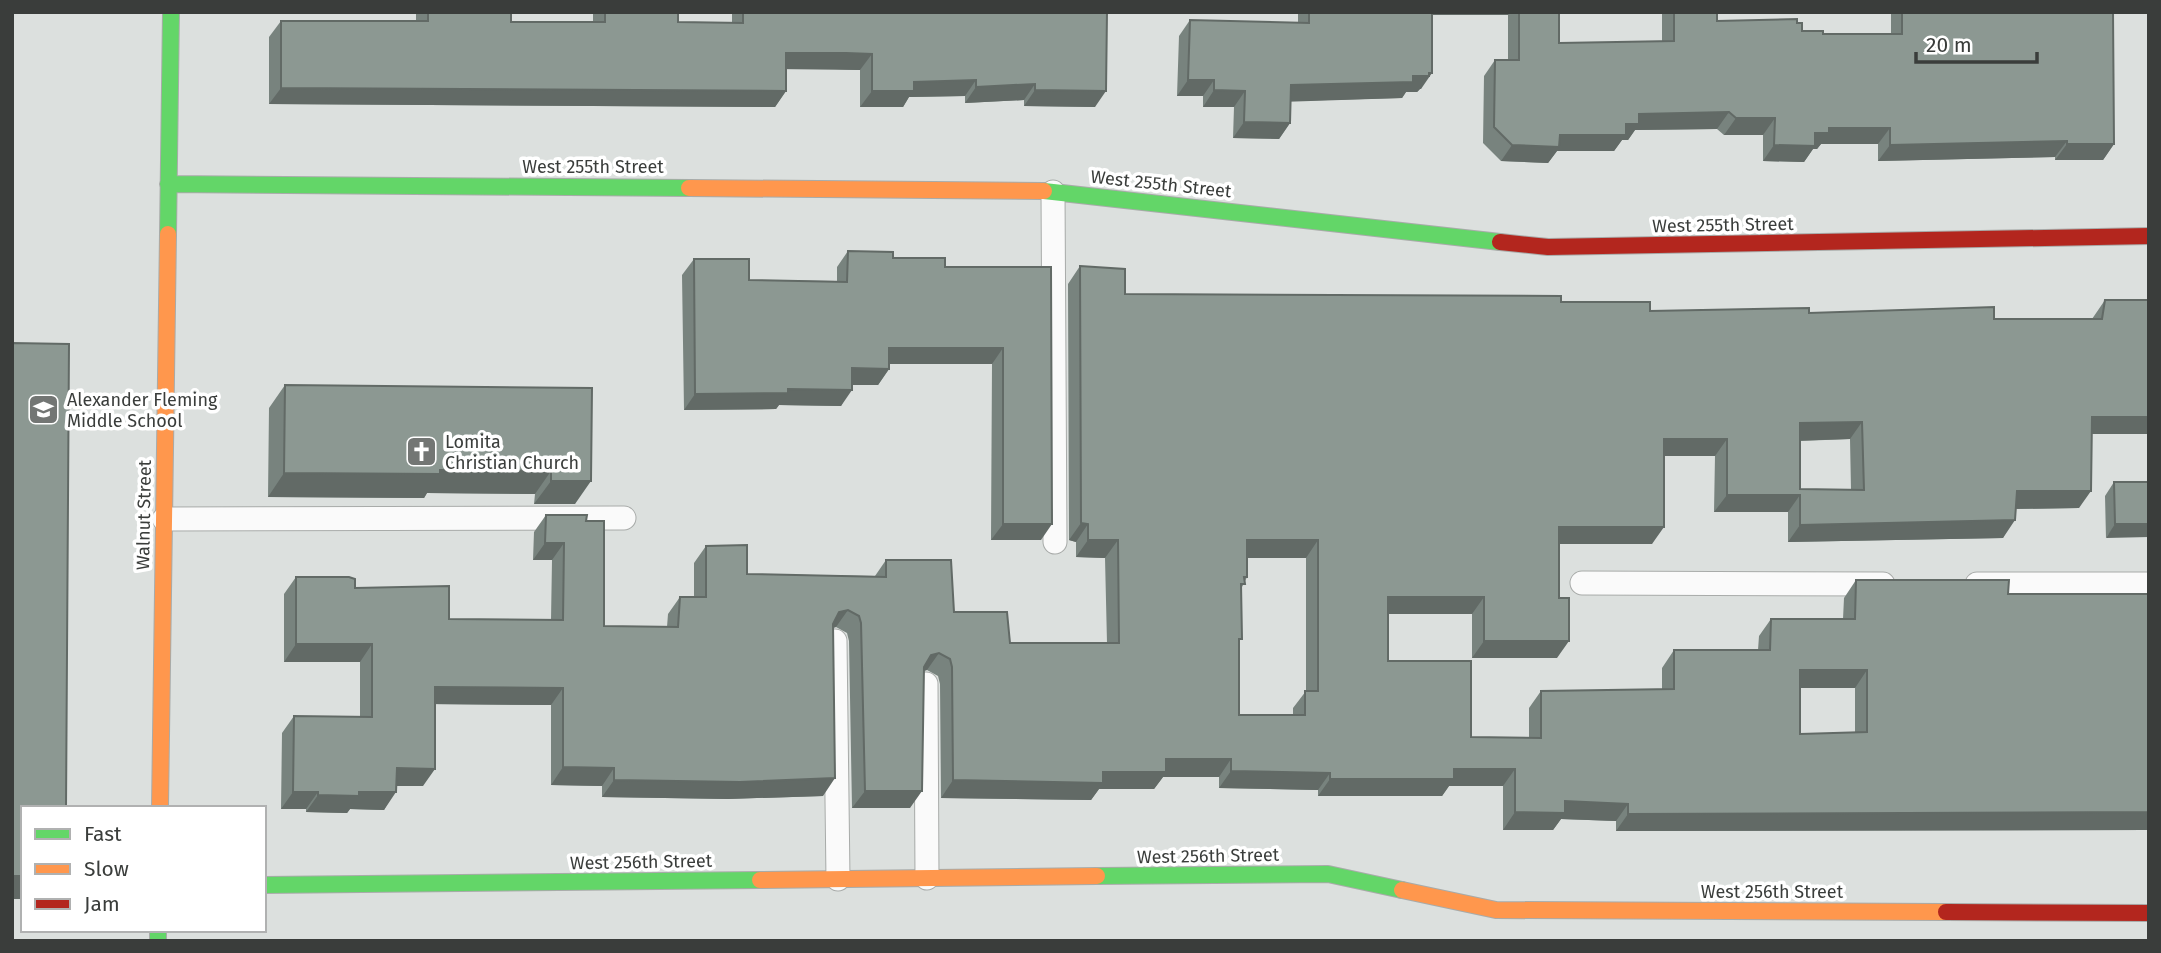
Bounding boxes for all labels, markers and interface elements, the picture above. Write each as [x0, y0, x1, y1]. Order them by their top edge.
scale bar [1916, 21, 2037, 65]
text: 20 m [1926, 32, 1972, 58]
street label: West 255th Street [522, 156, 664, 178]
street label: West 255th Street [1089, 166, 1233, 202]
street label: West 255th Street [1652, 213, 1794, 237]
place label: Alexander Fleming Middle School [67, 389, 218, 432]
school or university icon: Alexander Fleming Middle School [27, 393, 61, 427]
place label: Lomita Christian Church [445, 431, 579, 474]
church icon: Lomita Christian Church [405, 435, 439, 469]
street label: Walnut Street [132, 459, 156, 570]
legend [21, 806, 266, 932]
text: Fast [84, 821, 122, 847]
street label: West 256th Street [1137, 844, 1280, 868]
street label: West 256th Street [570, 850, 713, 874]
text: Slow [84, 856, 129, 882]
street label: West 256th Street [1701, 881, 1844, 903]
text: Jam [84, 891, 120, 917]

